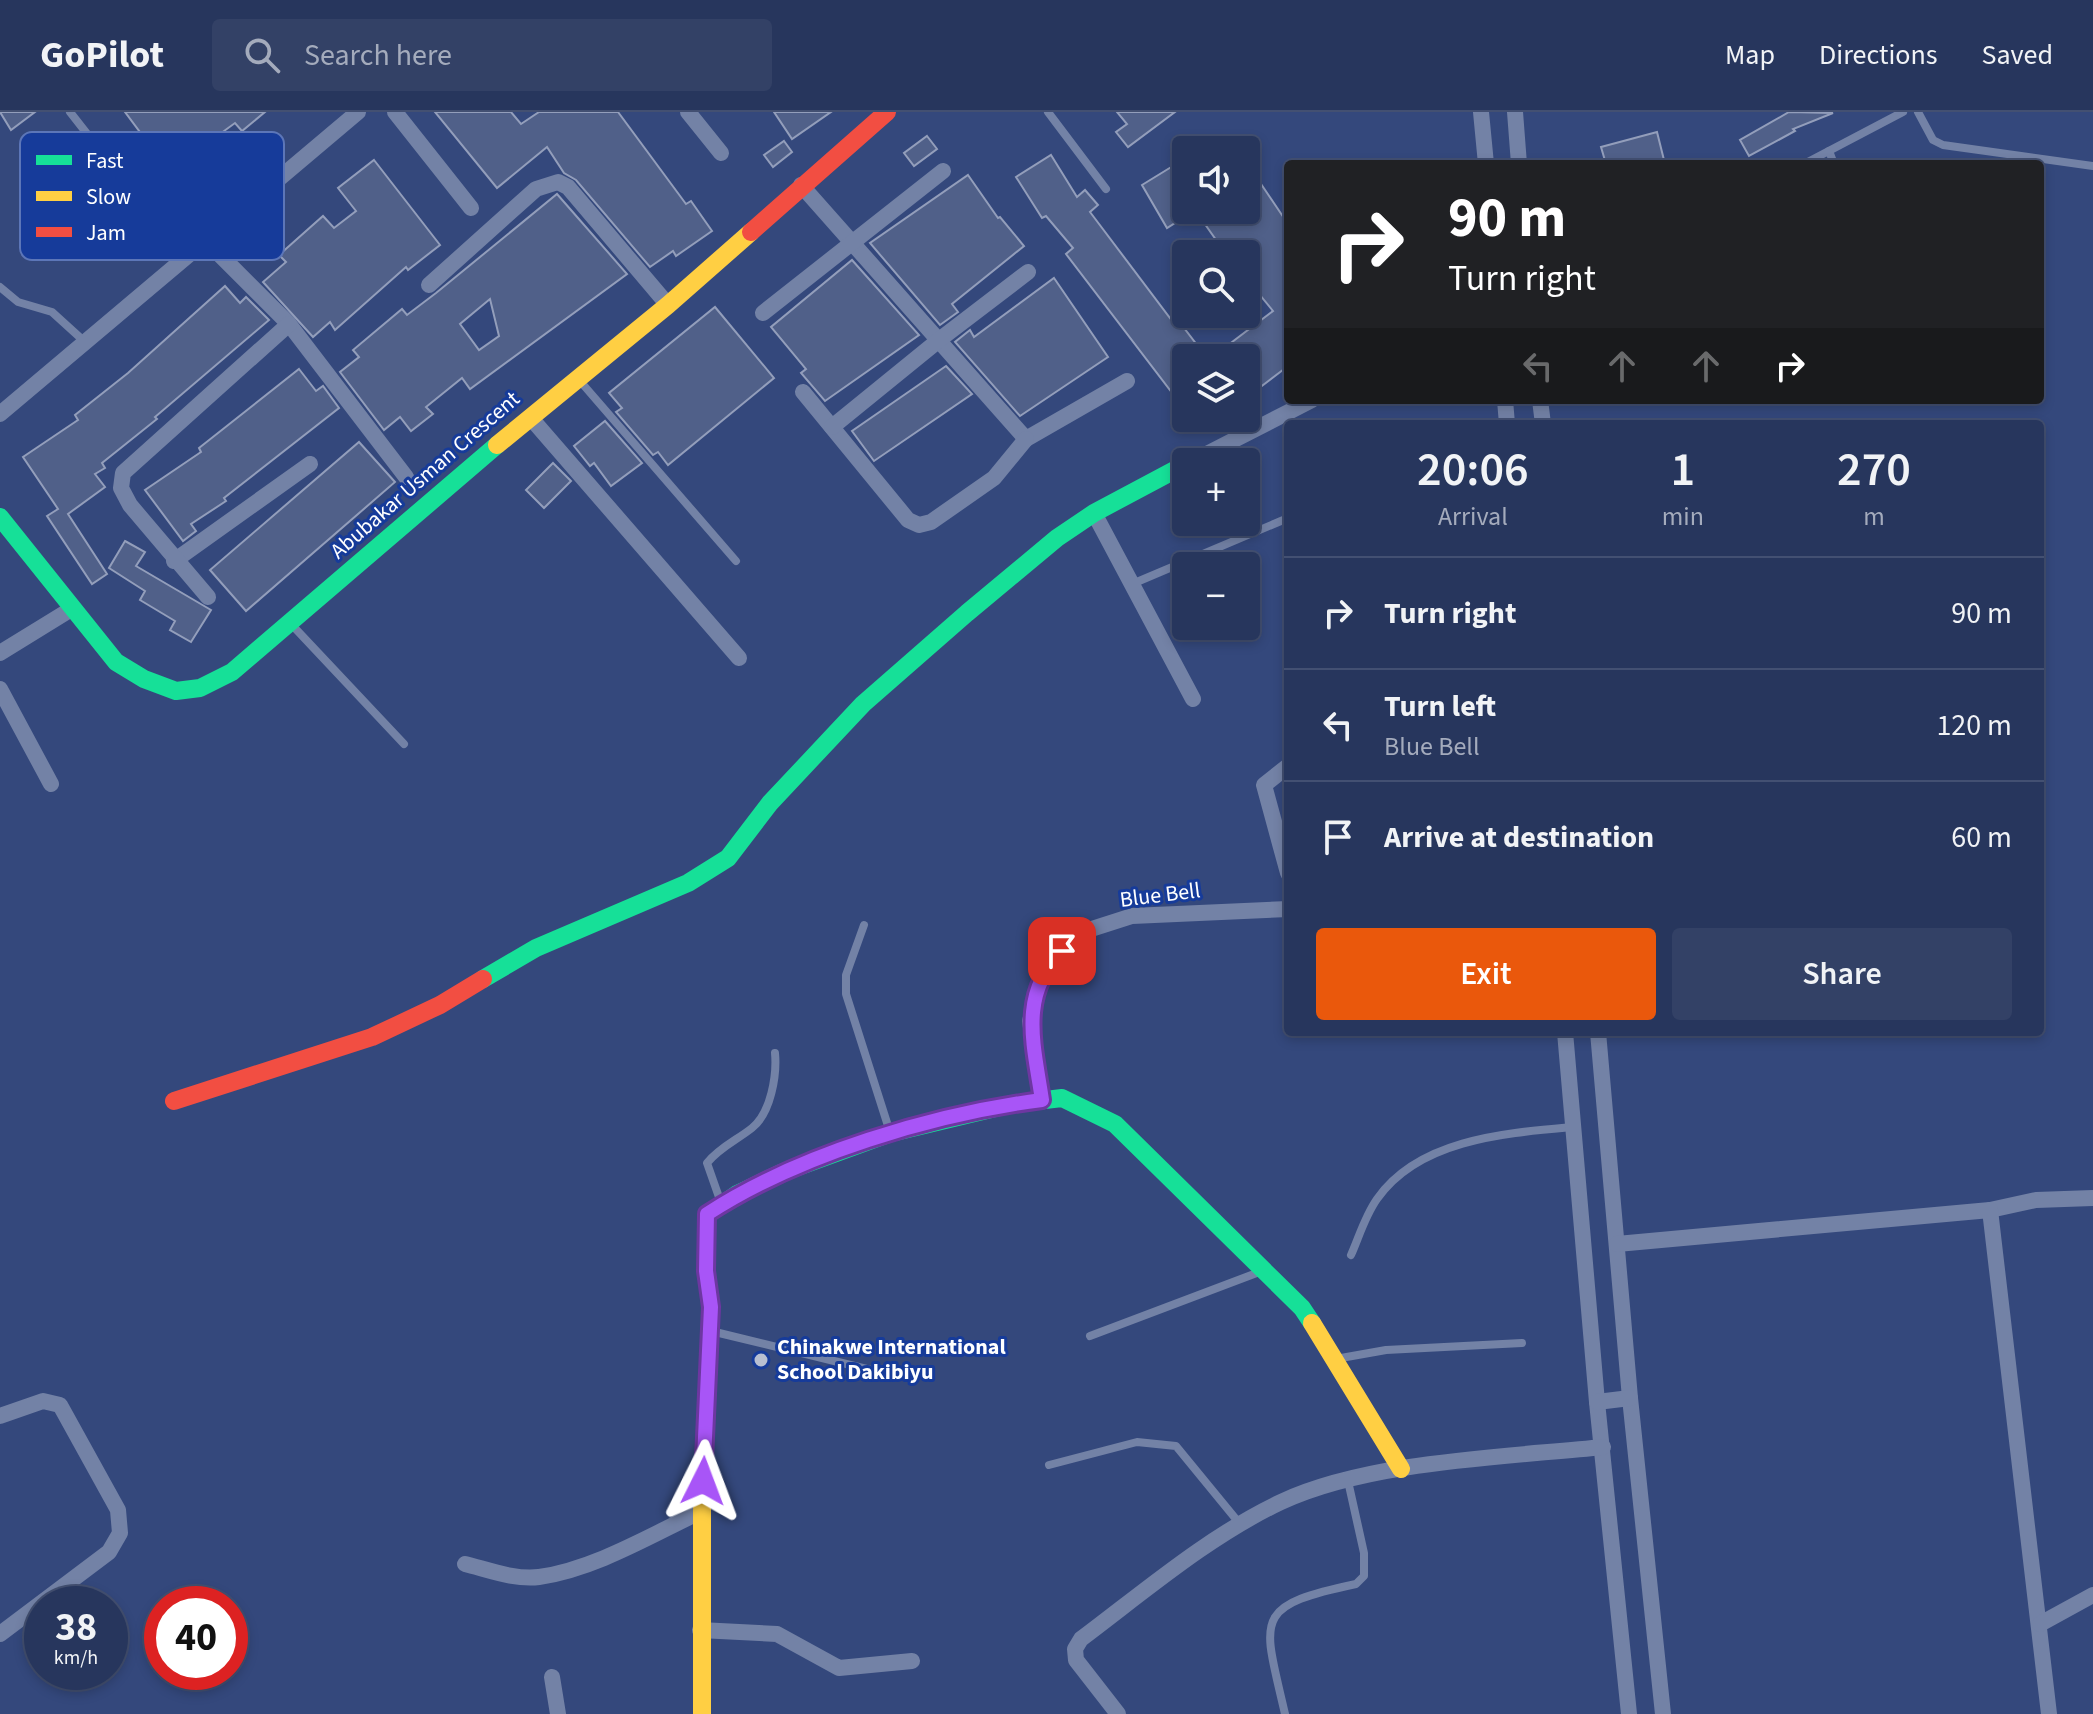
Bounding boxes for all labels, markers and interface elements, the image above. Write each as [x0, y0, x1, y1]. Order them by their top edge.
search box [212, 19, 772, 91]
text: GoPilot [40, 28, 164, 82]
icon: search [240, 33, 284, 77]
text: Search here [304, 34, 452, 77]
text: Map [1725, 35, 1775, 75]
text: Directions [1819, 35, 1938, 75]
text: Saved [1982, 35, 2053, 75]
legend [20, 132, 284, 260]
map controls [1172, 136, 1260, 640]
button: sound [1172, 136, 1260, 224]
text: Fast [86, 145, 124, 177]
text: 90 m [1448, 179, 1566, 258]
text: Slow [86, 181, 131, 213]
icon: right [1316, 192, 1420, 296]
text: Jam [86, 217, 126, 249]
button: search [1172, 240, 1260, 328]
text: Turn right [1448, 253, 1596, 304]
button: layers [1172, 344, 1260, 432]
icon: left [1516, 344, 1560, 388]
icon: ahead [1600, 344, 1644, 388]
icon: ahead [1684, 344, 1728, 388]
icon: right [1768, 344, 1812, 388]
street label: Abubakar Usman Crescent [323, 383, 527, 566]
text: 20:06 [1417, 436, 1529, 504]
text: 1 [1671, 436, 1695, 504]
text: 270 [1837, 436, 1911, 504]
button: + [1172, 448, 1260, 536]
text: Arrival [1438, 498, 1508, 535]
text: min [1662, 498, 1704, 535]
text: m [1863, 498, 1885, 535]
button: − [1172, 552, 1260, 640]
icon: right [1316, 591, 1360, 635]
text: Turn right [1384, 592, 1516, 635]
text: 90 m [1951, 592, 2012, 635]
text: Turn left [1384, 685, 1496, 728]
icon: left [1316, 703, 1360, 747]
text: 120 m [1936, 704, 2012, 747]
text: Blue Bell [1384, 728, 1480, 765]
icon: arrive [1316, 815, 1360, 859]
text: Arrive at destination [1384, 816, 1654, 859]
text: 60 m [1951, 816, 2012, 859]
street label: Blue Bell [1118, 874, 1202, 916]
pin [1028, 917, 1096, 985]
button: Exit [1316, 928, 1656, 1020]
button: Share [1672, 928, 2012, 1020]
icon: arrive [1040, 929, 1084, 973]
place label: Chinakwe International School Dakibiyu [777, 1331, 1006, 1388]
marker: Chinakwe International School Dakibiyu [752, 1351, 770, 1369]
position arrow [661, 1439, 745, 1523]
speed limit sign: 40 [144, 1586, 248, 1690]
text: 38 [55, 1599, 97, 1656]
text: km/h [54, 1644, 98, 1672]

